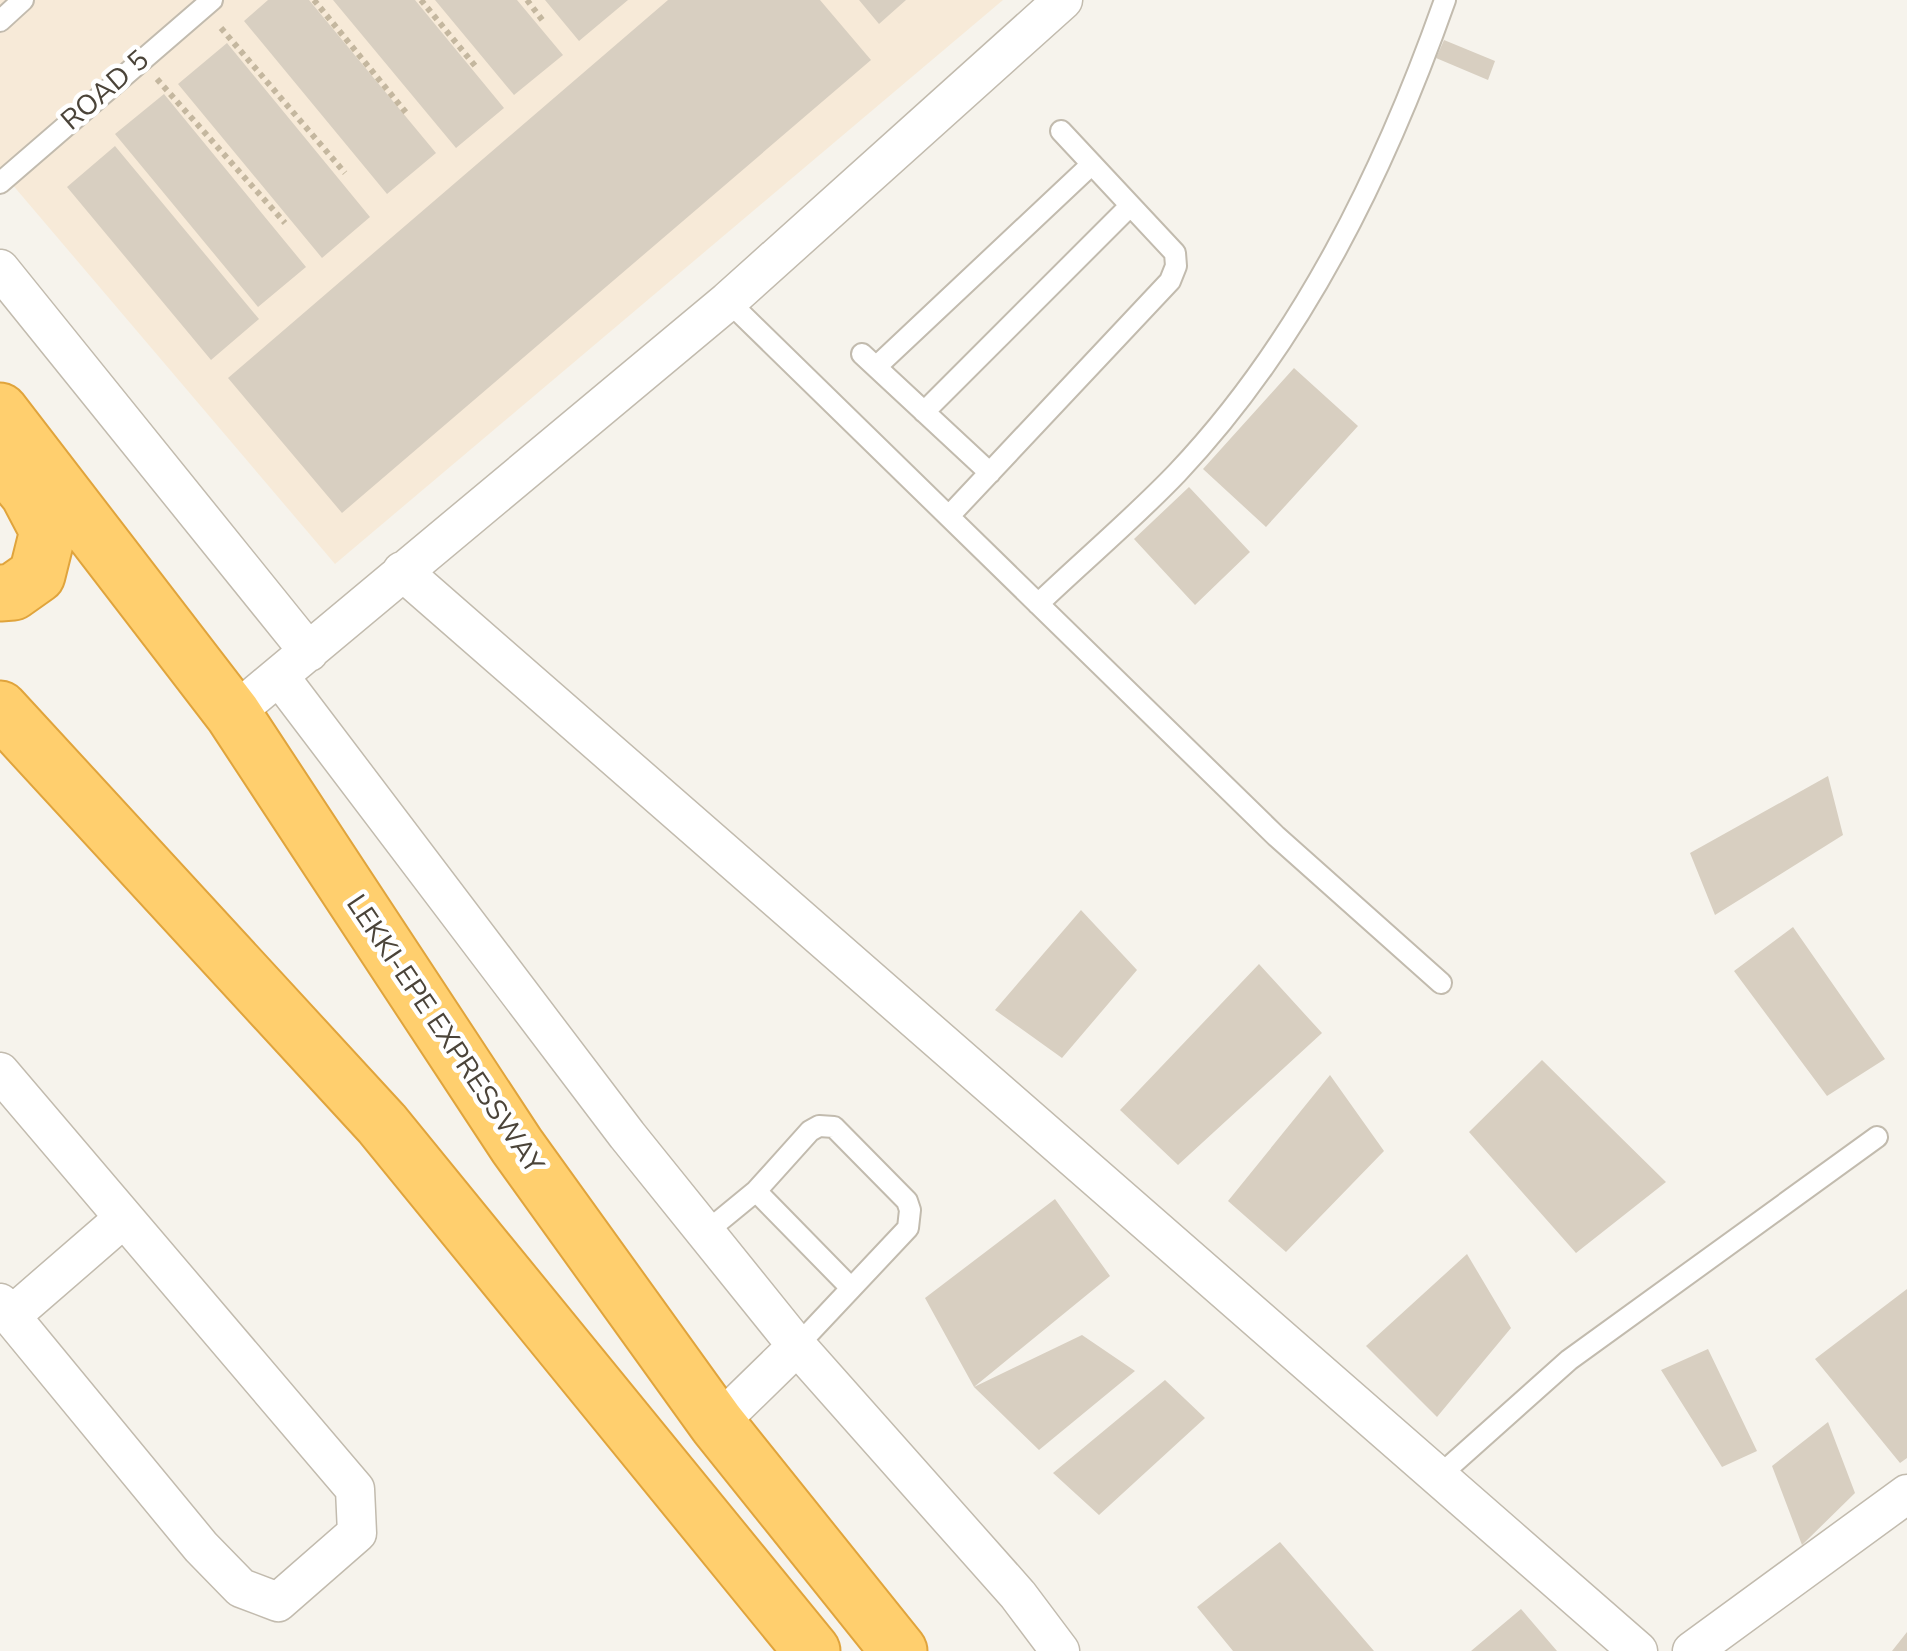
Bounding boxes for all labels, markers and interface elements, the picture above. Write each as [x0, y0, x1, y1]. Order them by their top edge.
street label: ROAD 5 [53, 41, 157, 139]
street label: LEKKI-EPE EXPRESSWAY [337, 887, 553, 1182]

